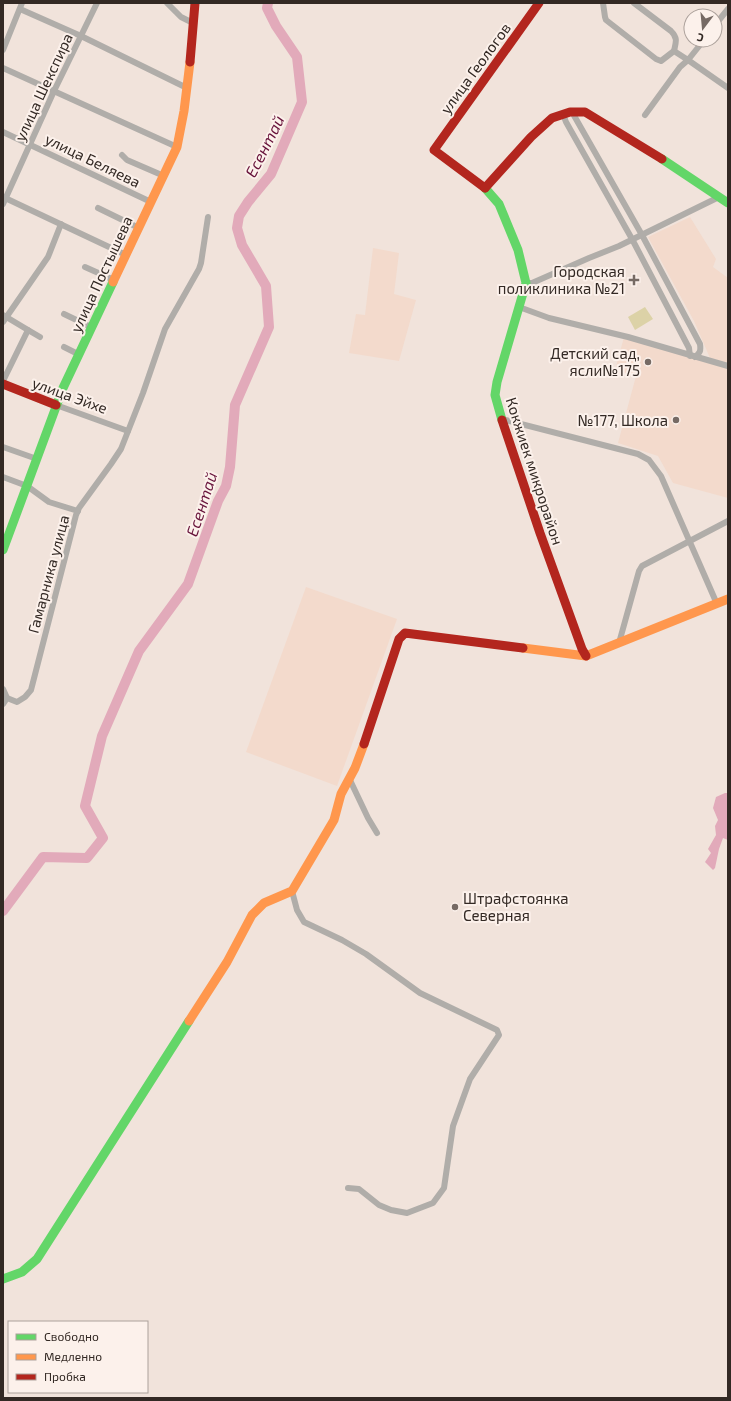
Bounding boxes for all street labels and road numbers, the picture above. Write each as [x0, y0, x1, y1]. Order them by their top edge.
street label: улица Геологов [436, 19, 515, 118]
street label: улица Шекспира [10, 30, 77, 144]
street label: улица Беляева [42, 129, 144, 192]
street label: улица Постышева [66, 213, 137, 335]
street label: улица Эйхе [30, 373, 110, 418]
street label: Кокжиек микрорайон [503, 395, 567, 547]
street label: Гамарника улица [24, 513, 73, 635]

